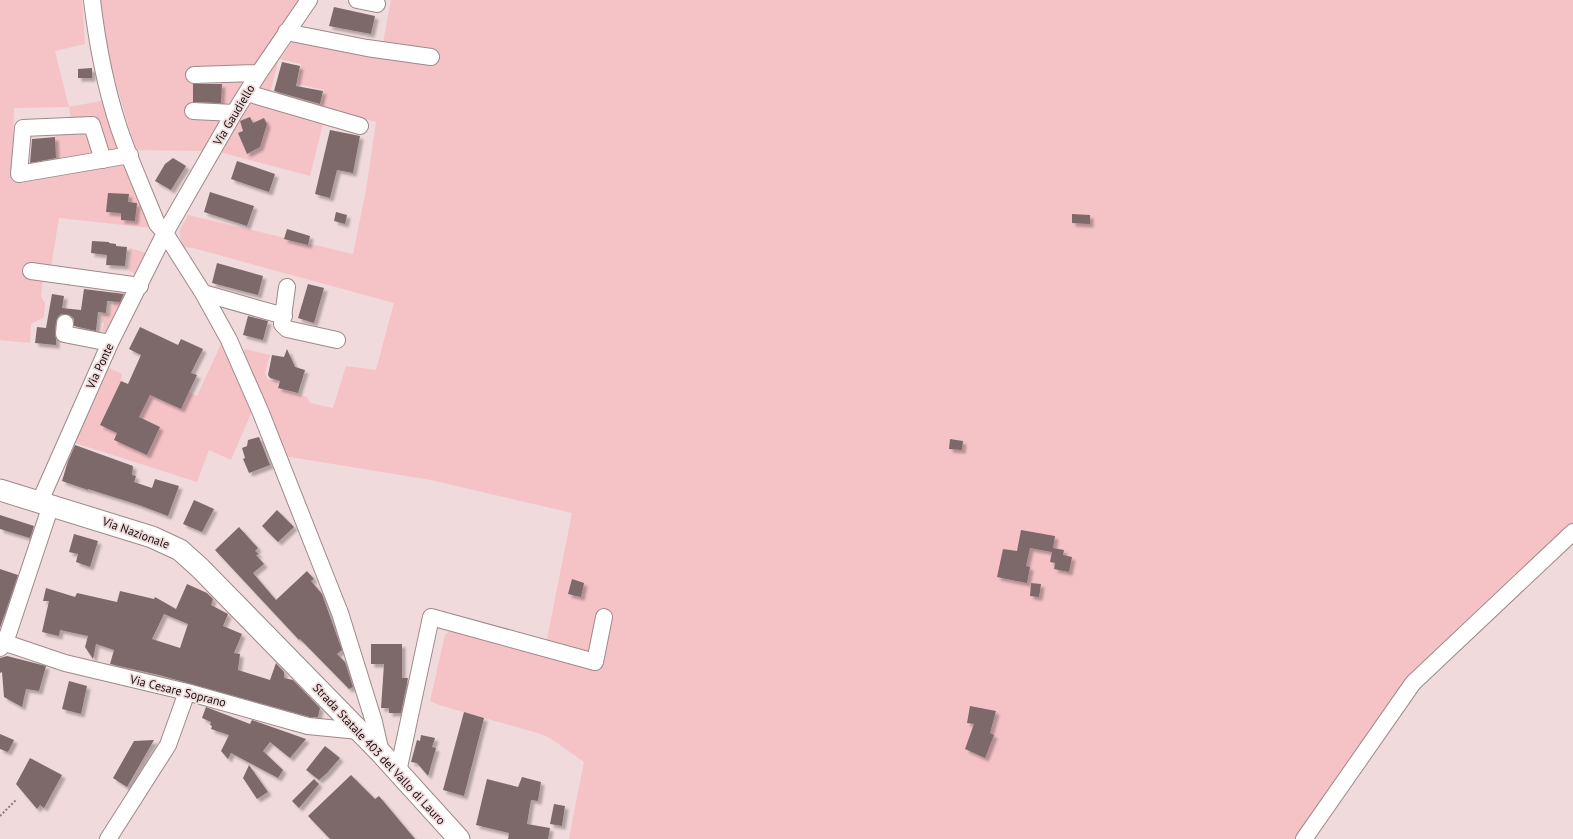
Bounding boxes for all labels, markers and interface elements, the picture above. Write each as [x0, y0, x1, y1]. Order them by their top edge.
street label: Via Gaudiello [209, 82, 258, 149]
street label: Via Ponte [82, 341, 117, 392]
street label: Via Nazionale [100, 513, 172, 552]
street label: Via Cesare Soprano [128, 671, 228, 710]
street label: Strada Statale 403 del Vallo di Lauro [310, 680, 449, 827]

